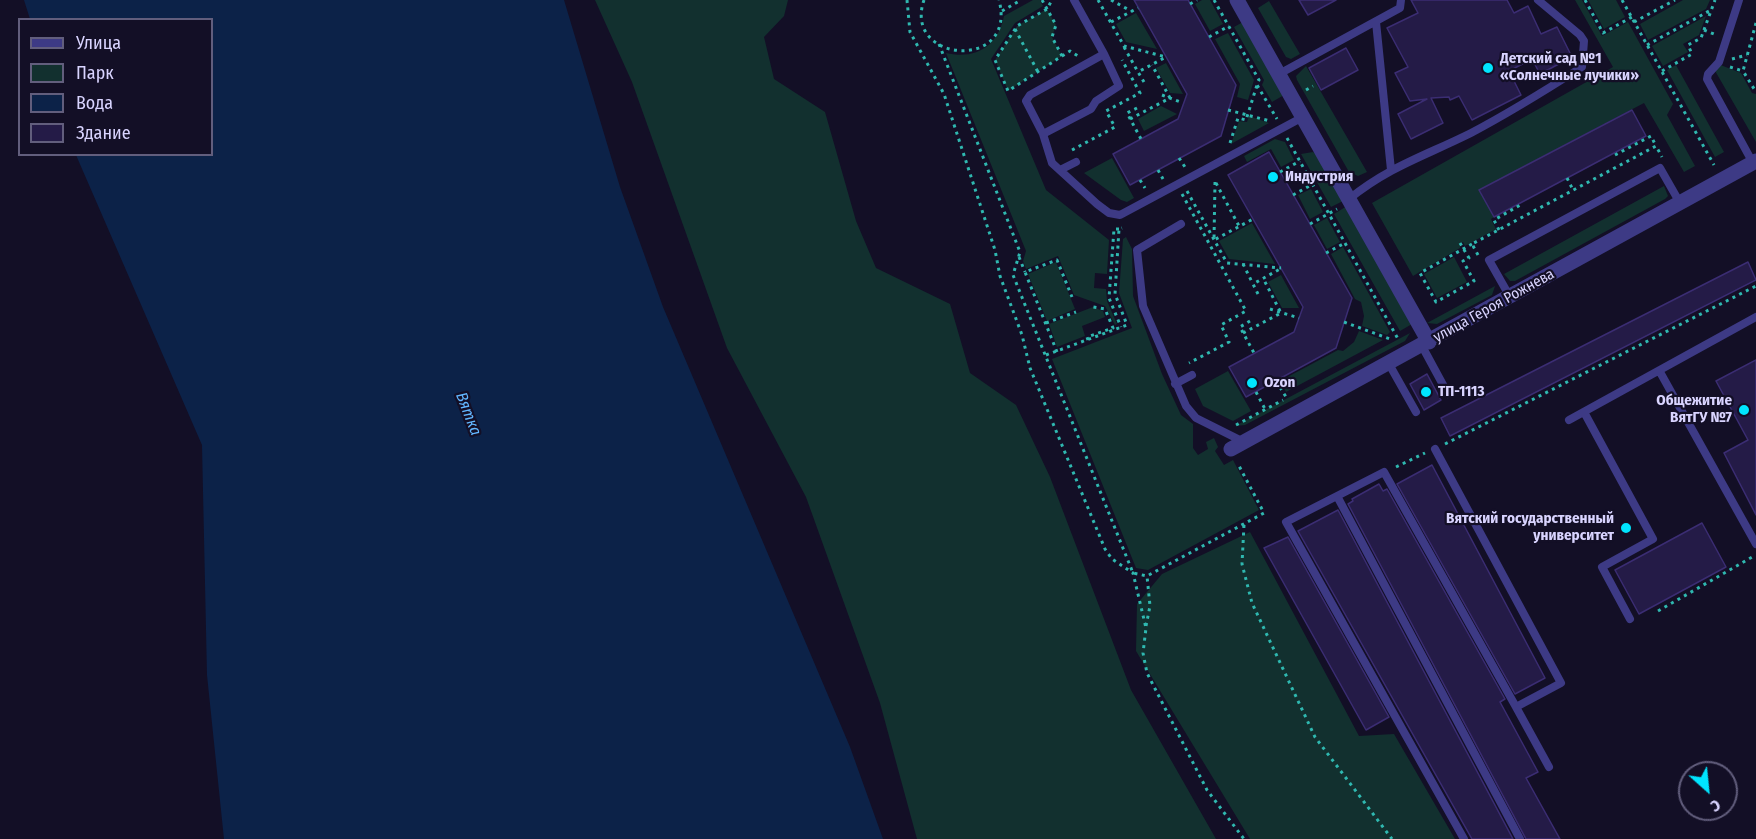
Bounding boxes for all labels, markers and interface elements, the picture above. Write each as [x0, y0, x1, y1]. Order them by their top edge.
legend [18, 18, 213, 156]
text: Улица [76, 32, 121, 54]
place label: Детский сад №1 «Солнечные лучики» [1500, 50, 1639, 85]
marker: Детский сад №1 «Солнечные лучики» [1481, 61, 1495, 75]
text: Парк [76, 62, 114, 84]
text: Вода [76, 92, 113, 114]
text: Здание [76, 122, 131, 144]
place label: Индустрия [1285, 168, 1353, 186]
marker: Индустрия [1266, 170, 1280, 184]
street label: улица Героя Рожнева [1430, 265, 1558, 347]
place label: Ozon [1264, 374, 1295, 392]
marker: Ozon [1245, 376, 1259, 390]
place label: ТП-1113 [1438, 383, 1485, 401]
marker: ТП-1113 [1419, 385, 1433, 399]
water label: Вятка [451, 390, 485, 438]
place label: Общежитие ВятГУ №7 [1656, 392, 1732, 427]
marker: Общежитие ВятГУ №7 [1737, 403, 1751, 417]
place label: Вятский государственный университет [1446, 510, 1614, 545]
marker: Вятский государственный университет [1619, 521, 1633, 535]
north arrow [1678, 761, 1738, 821]
text: С [1707, 795, 1724, 816]

